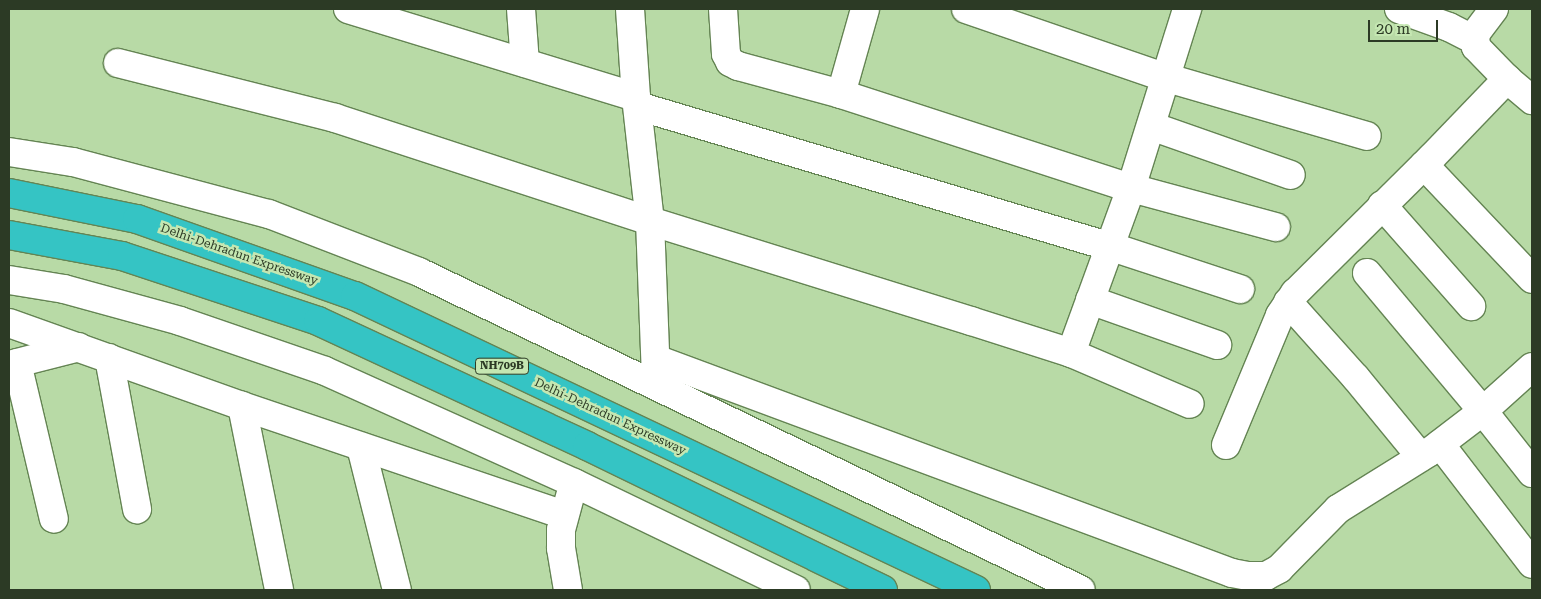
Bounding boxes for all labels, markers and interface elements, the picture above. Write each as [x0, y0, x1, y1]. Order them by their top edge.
scale bar [1371, 10, 1441, 42]
text: 20 m [1376, 20, 1410, 38]
street label: Delhi-Dehradun Expressway [159, 221, 319, 289]
road number: NH709B [474, 358, 530, 374]
street label: Delhi-Dehradun Expressway [532, 376, 688, 458]

